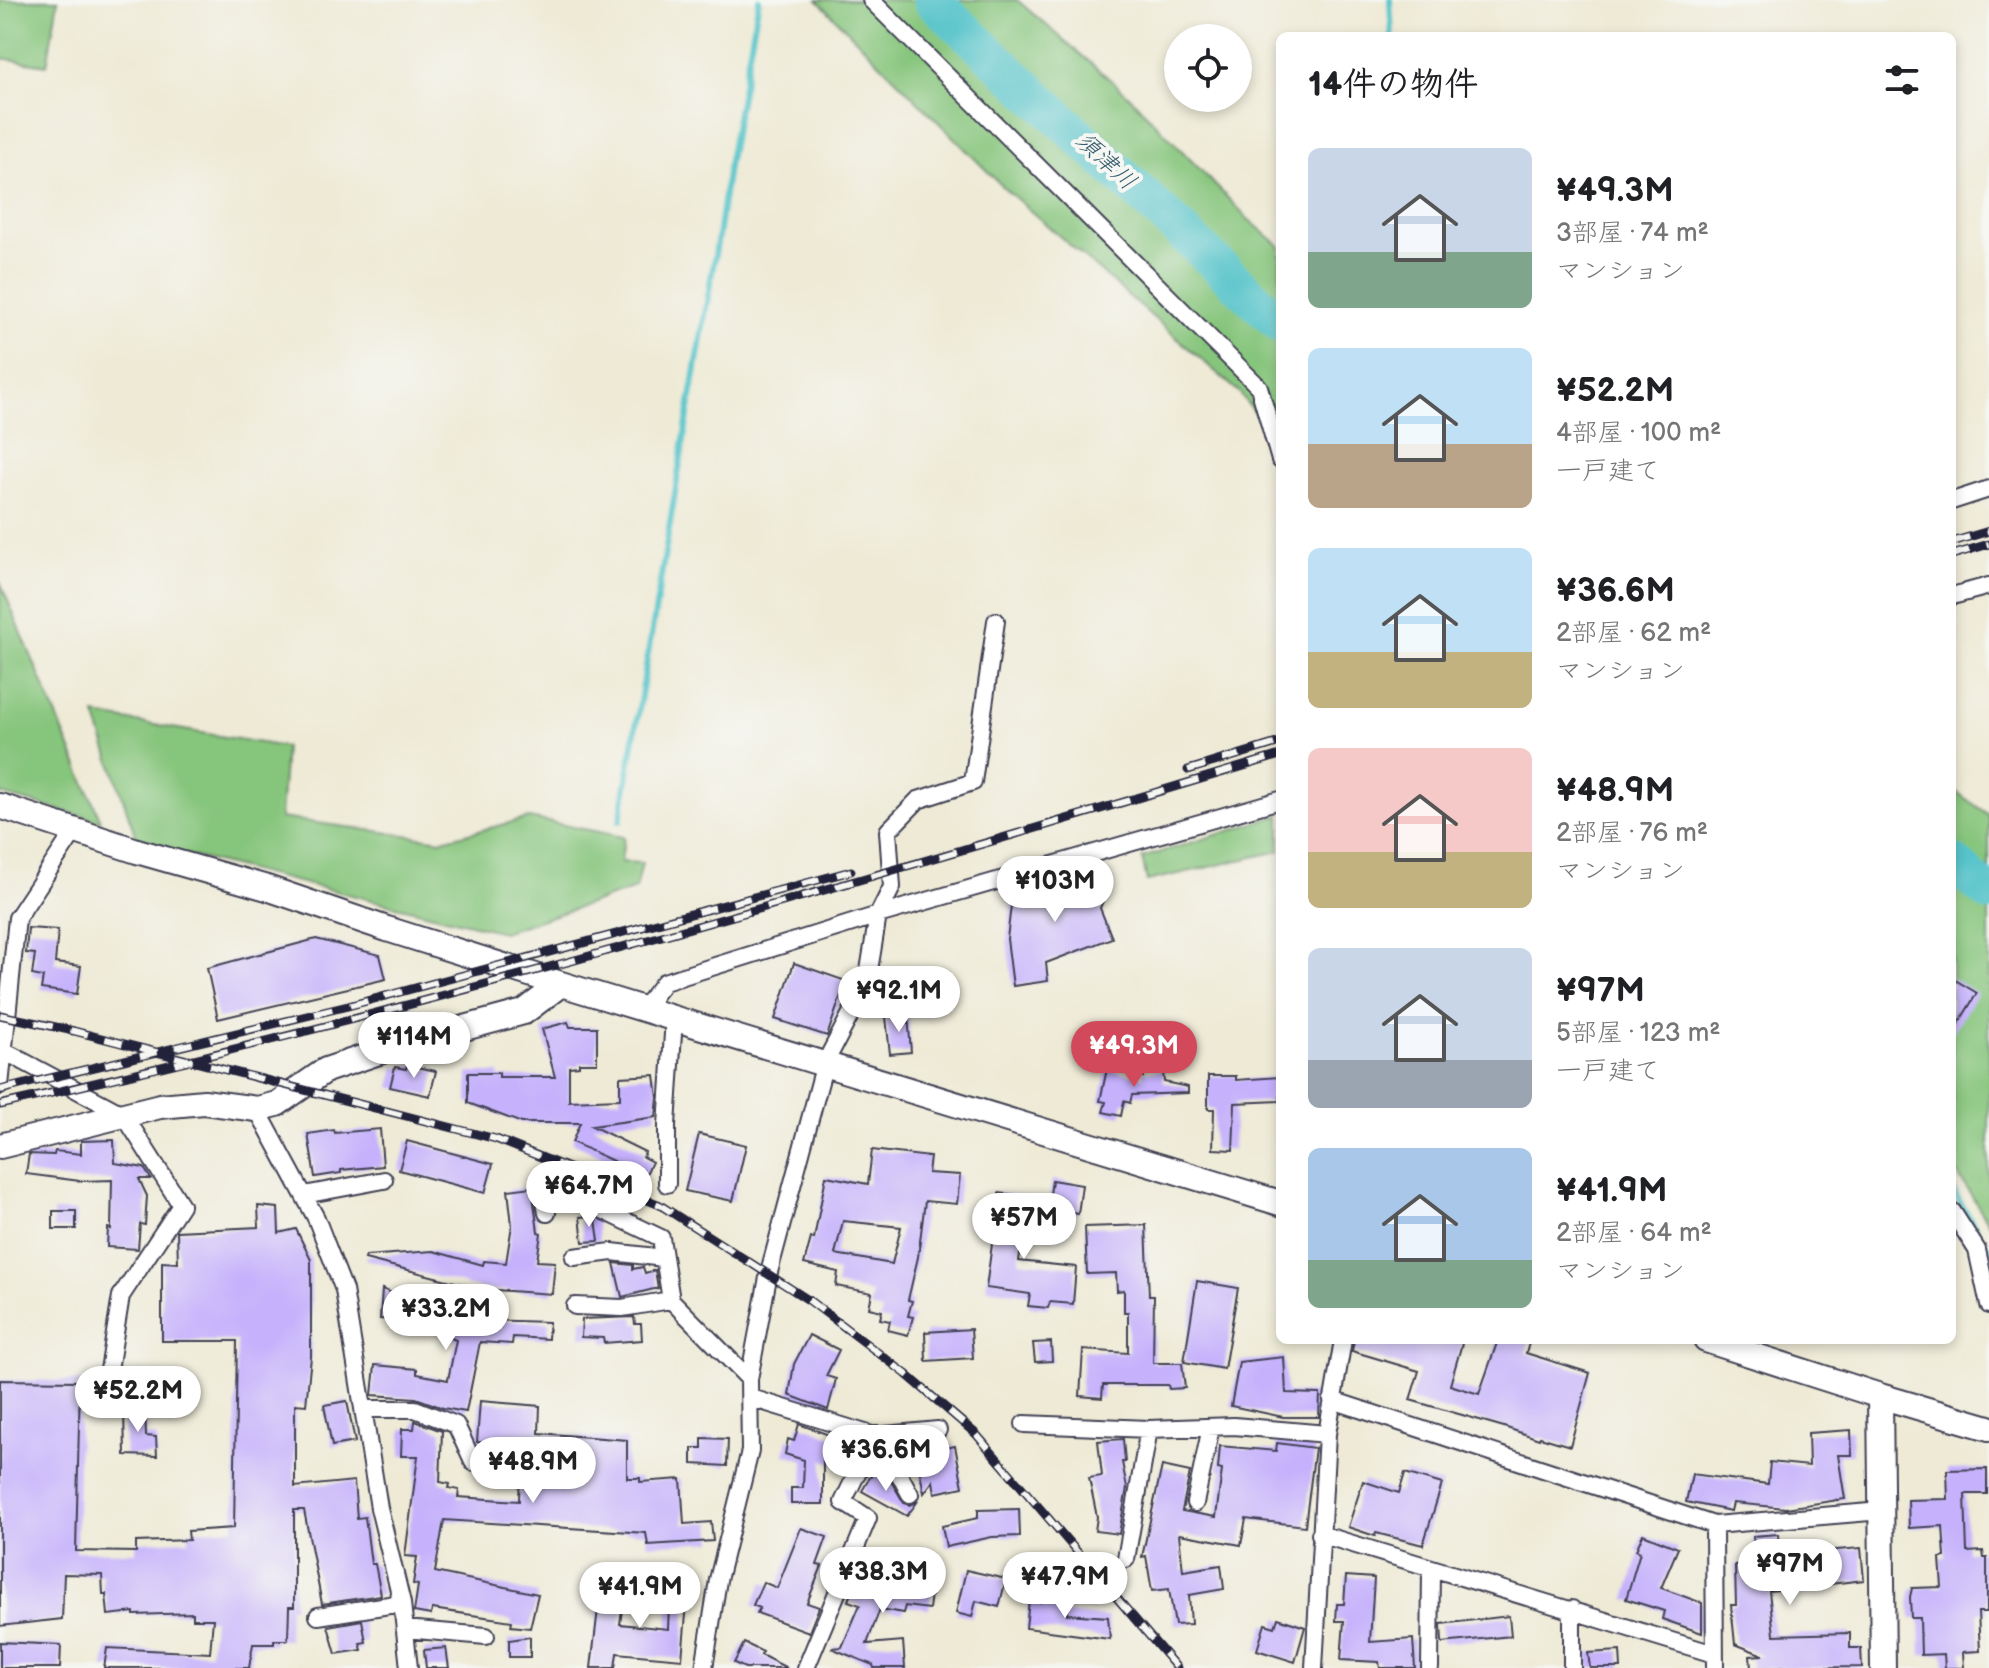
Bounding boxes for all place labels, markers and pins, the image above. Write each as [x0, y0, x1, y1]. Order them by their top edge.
pin: ¥103M [999, 856, 1111, 924]
pin: ¥92.1M [834, 966, 964, 1034]
pin: ¥114M [358, 1012, 470, 1080]
pin: ¥49.3M [1069, 1021, 1199, 1089]
pin: ¥64.7M [524, 1161, 654, 1229]
pin: ¥57M [977, 1193, 1071, 1261]
pin: ¥33.2M [381, 1284, 511, 1352]
pin: ¥52.2M [73, 1366, 203, 1434]
pin: ¥36.6M [821, 1425, 951, 1493]
pin: ¥48.9M [468, 1437, 598, 1505]
pin: ¥97M [1743, 1539, 1837, 1607]
pin: ¥38.3M [818, 1547, 948, 1615]
pin: ¥47.9M [1000, 1552, 1130, 1620]
pin: ¥41.9M [575, 1562, 705, 1630]

